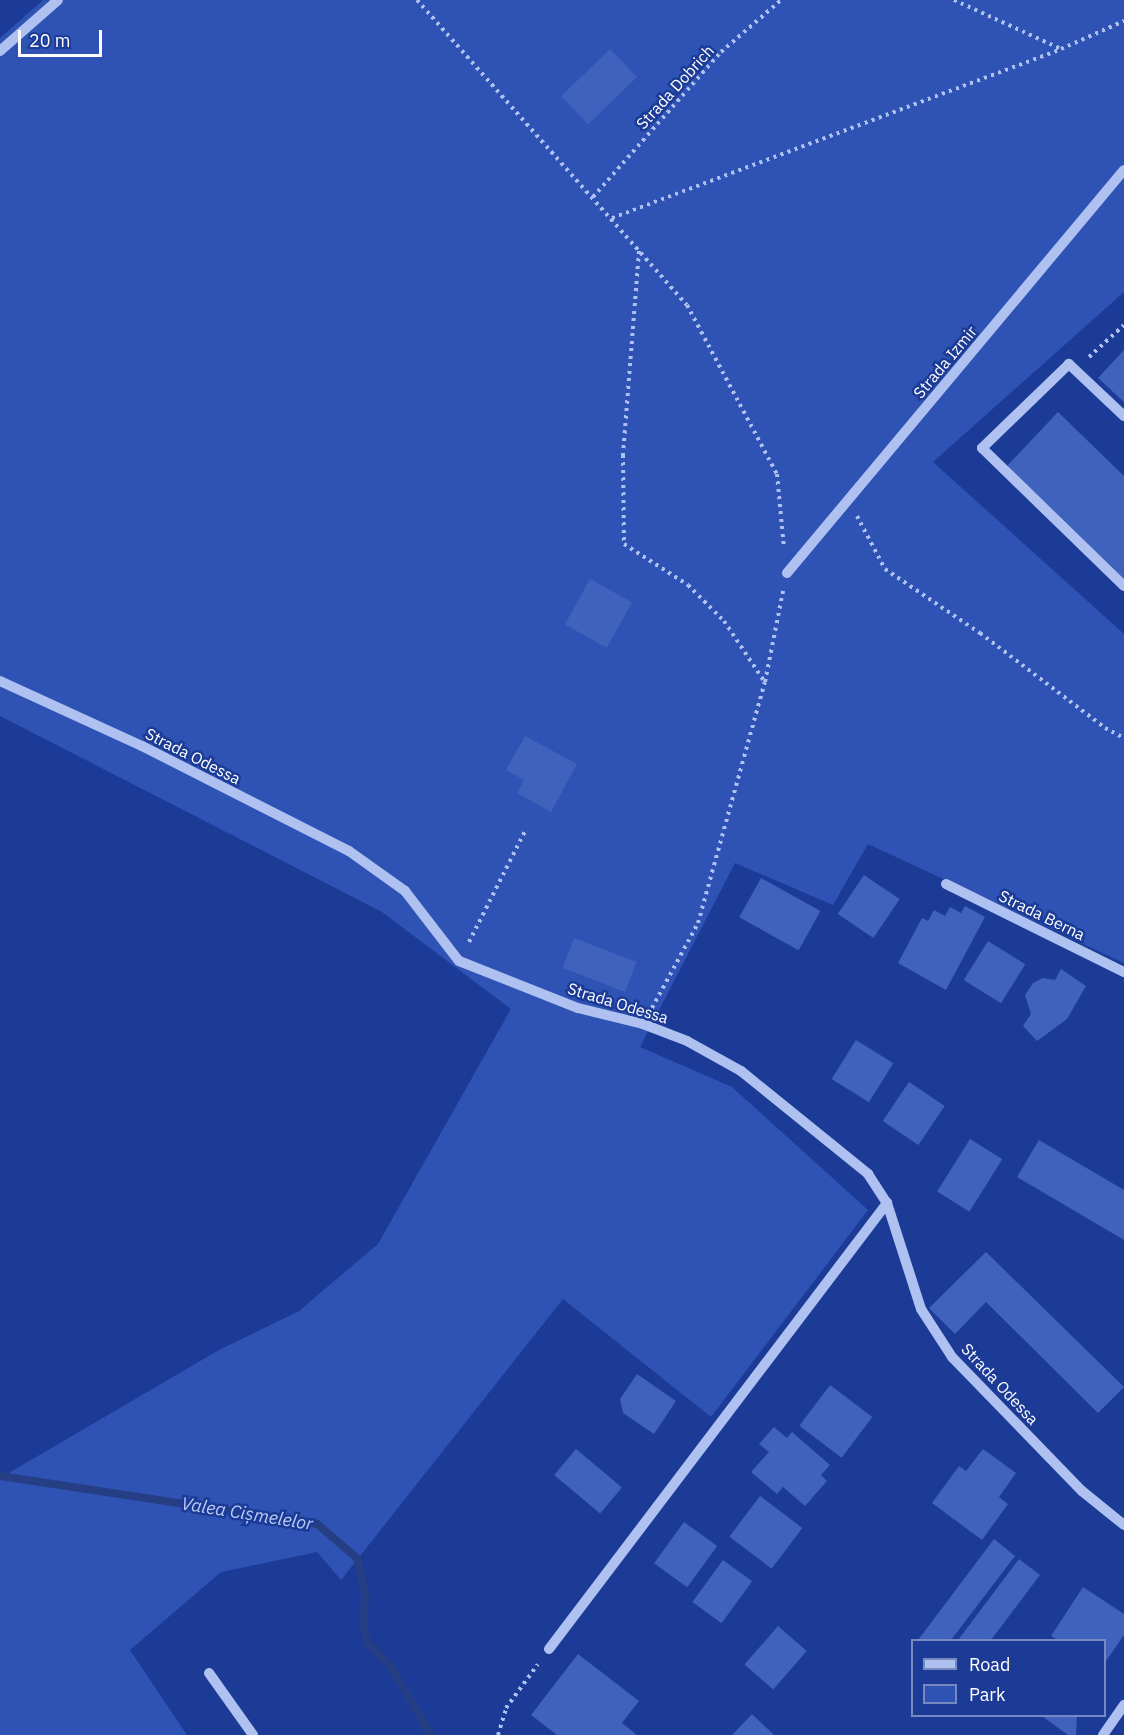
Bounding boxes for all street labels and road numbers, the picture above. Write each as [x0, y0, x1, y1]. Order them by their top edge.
street label: Strada Dobrich [632, 41, 718, 133]
street label: Strada Izmir [909, 322, 981, 402]
street label: Strada Odessa [142, 724, 244, 788]
street label: Strada Berna [996, 886, 1088, 944]
street label: Strada Odessa [565, 979, 671, 1027]
street label: Strada Odessa [957, 1339, 1043, 1429]

